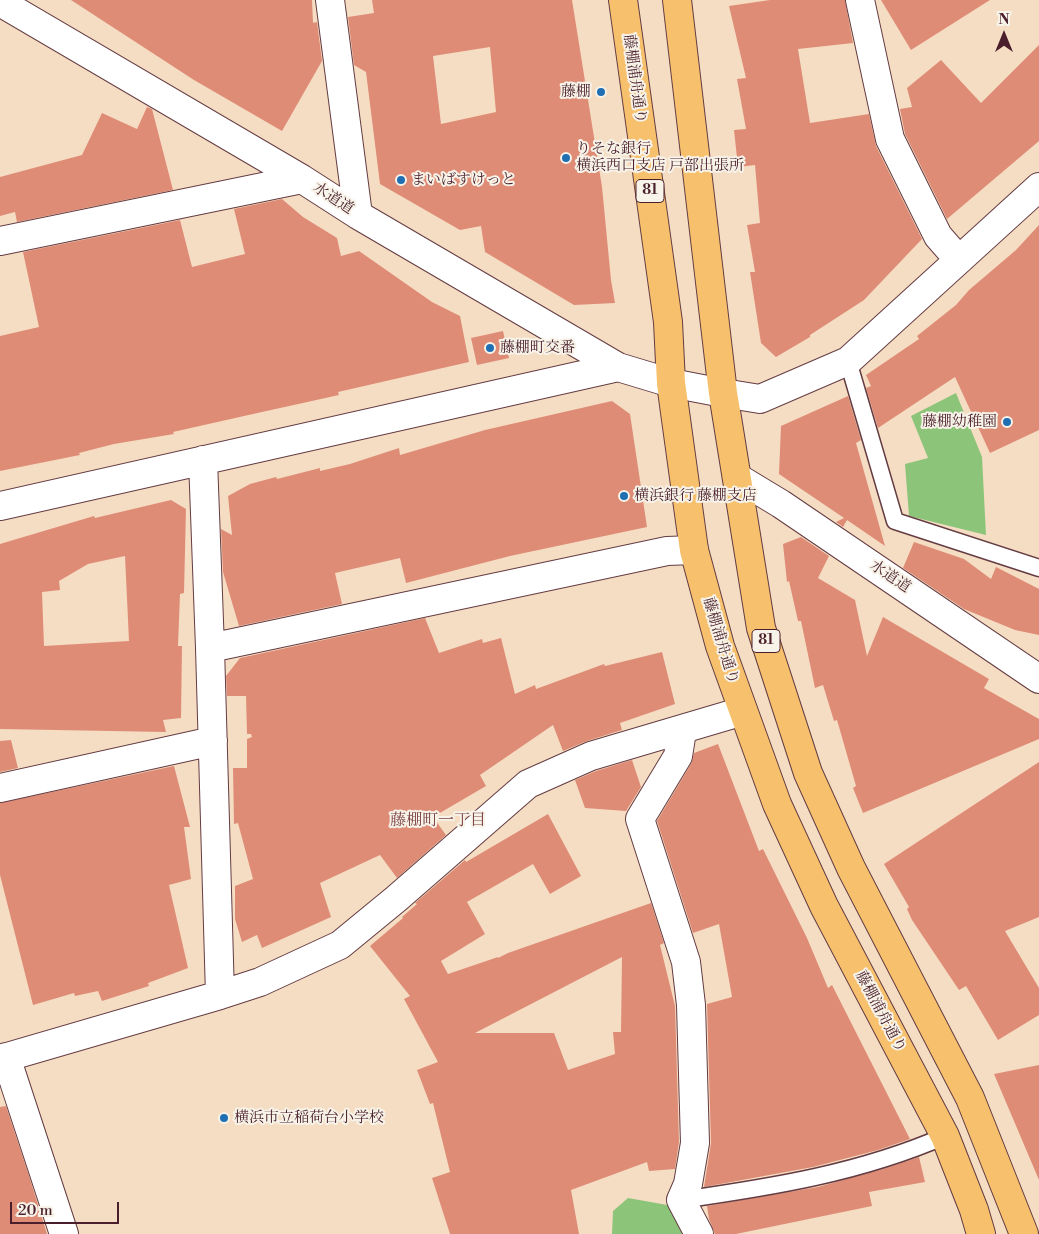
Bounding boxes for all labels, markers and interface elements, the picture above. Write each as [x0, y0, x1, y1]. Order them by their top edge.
north arrow [979, 10, 1029, 60]
text: N [998, 11, 1010, 29]
street label: 藤棚浦舟通り [619, 33, 649, 125]
place label: 藤棚 [561, 83, 591, 101]
marker: 藤棚 [595, 86, 607, 98]
place label: りそな銀行 横浜西口支店 戸部出張所 [576, 140, 744, 175]
marker: りそな銀行 横浜西口支店 戸部出張所 [560, 152, 572, 164]
place label: まいばすけっと [411, 171, 516, 189]
marker: まいばすけっと [395, 174, 407, 186]
street label: 水道道 [309, 179, 357, 219]
road number: 81 [636, 180, 664, 202]
place label: 藤棚町交番 [500, 339, 575, 357]
marker: 藤棚町交番 [484, 342, 496, 354]
place label: 藤棚幼稚園 [922, 413, 997, 431]
marker: 藤棚幼稚園 [1001, 416, 1013, 428]
place label: 横浜銀行 藤棚支店 [634, 487, 757, 505]
marker: 横浜銀行 藤棚支店 [618, 490, 630, 502]
street label: 水道道 [866, 557, 914, 597]
street label: 藤棚浦舟通り [698, 595, 742, 687]
road number: 81 [752, 630, 780, 652]
district label: 藤棚町一丁目 [390, 811, 486, 831]
street label: 藤棚浦舟通り [851, 968, 909, 1056]
place label: 横浜市立稲荷台小学校 [234, 1109, 384, 1127]
marker: 横浜市立稲荷台小学校 [218, 1112, 230, 1124]
scale bar [12, 1192, 121, 1224]
text: 20 m [18, 1201, 53, 1220]

